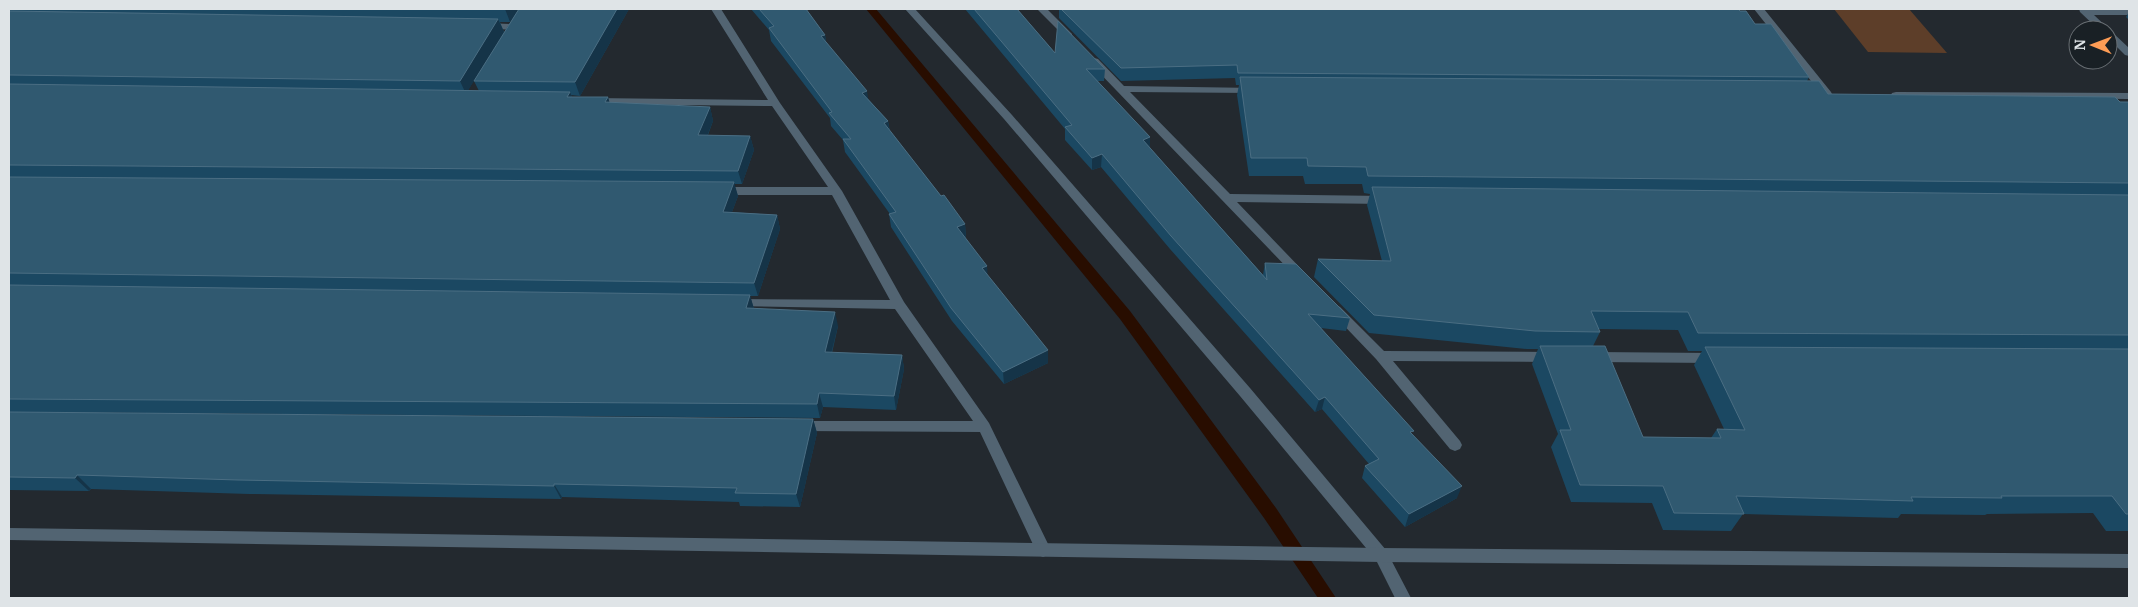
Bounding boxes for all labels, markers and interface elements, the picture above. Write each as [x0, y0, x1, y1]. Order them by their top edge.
north arrow [2068, 20, 2118, 70]
text: N [2071, 39, 2089, 50]

